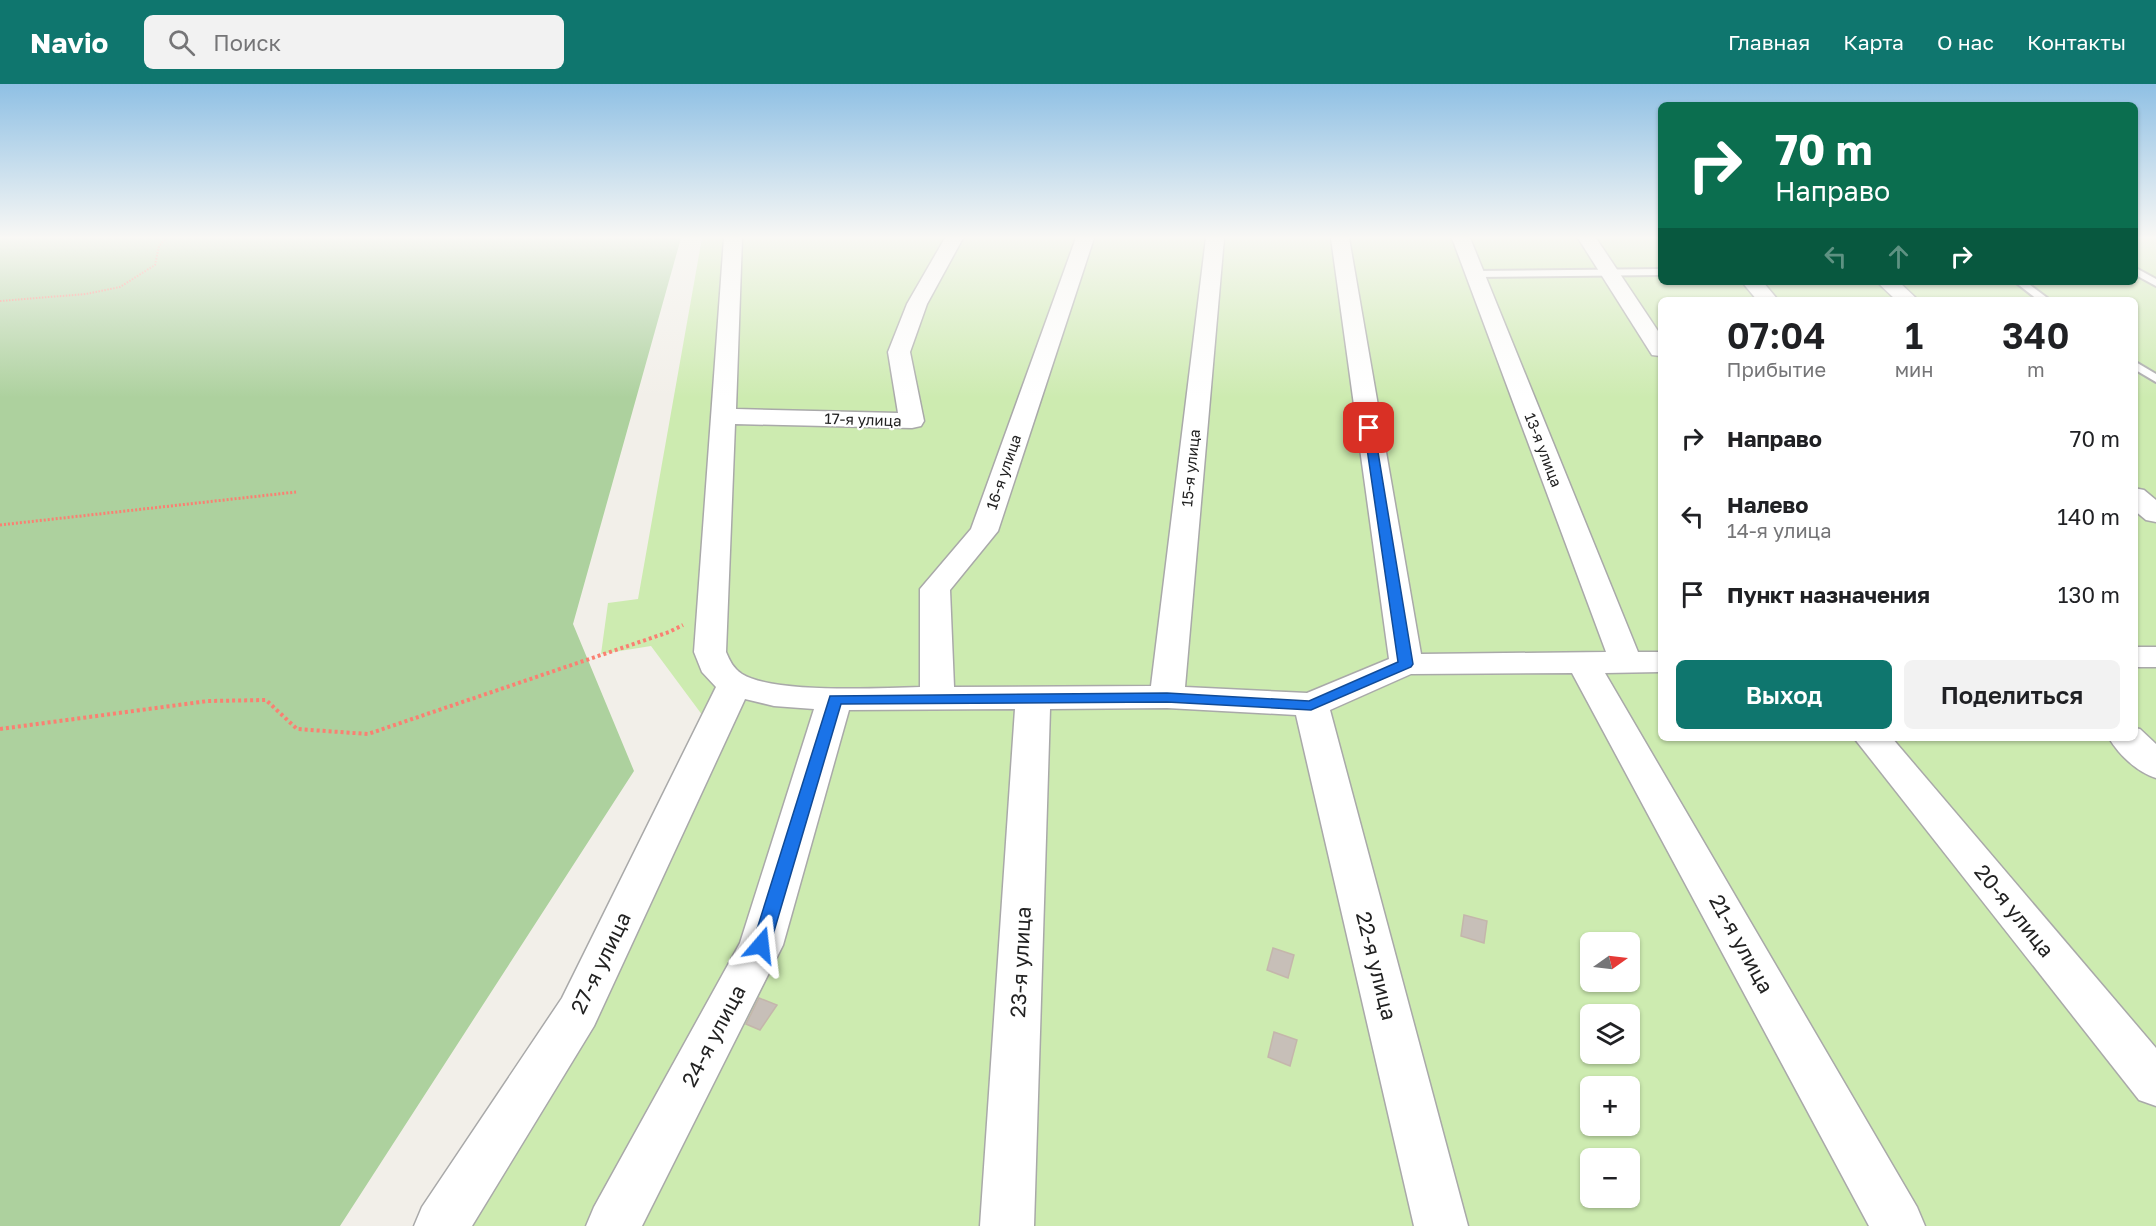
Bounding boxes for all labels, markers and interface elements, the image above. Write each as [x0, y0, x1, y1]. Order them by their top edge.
search box [144, 15, 564, 69]
text: Navio [30, 26, 108, 59]
icon: search [165, 26, 198, 59]
text: Поиск [213, 29, 281, 56]
text: Главная [1728, 29, 1810, 55]
text: Карта [1843, 29, 1904, 55]
text: О нас [1937, 29, 1994, 55]
text: Контакты [2027, 29, 2126, 55]
text: 70 m [1775, 124, 1872, 174]
icon: right [1676, 126, 1754, 204]
text: Направо [1775, 175, 1890, 207]
icon: left [1819, 240, 1852, 273]
icon: ahead [1882, 240, 1915, 273]
icon: right [1945, 240, 1978, 273]
text: 07:04 [1727, 314, 1826, 357]
text: 1 [1905, 314, 1923, 357]
text: 340 [2002, 314, 2069, 357]
text: Прибытие [1727, 357, 1826, 381]
text: мин [1895, 357, 1934, 381]
text: m [2027, 357, 2045, 381]
pin [1343, 402, 1394, 453]
street label: 17-я улица [824, 409, 902, 429]
street label: 13-я улица [1522, 410, 1566, 489]
icon: arrive [1352, 411, 1385, 444]
icon: right [1676, 422, 1709, 455]
text: Направо [1727, 425, 1822, 452]
text: 70 m [2070, 425, 2120, 452]
street label: 15-я улица [1177, 428, 1203, 508]
street label: 16-я улица [982, 432, 1024, 512]
text: Налево [1727, 491, 1809, 518]
icon: left [1676, 500, 1709, 533]
text: 140 m [2057, 503, 2120, 530]
text: 14-я улица [1727, 518, 1832, 542]
icon: arrive [1676, 578, 1709, 611]
text: Пункт назначения [1727, 581, 1930, 608]
text: 130 m [2058, 581, 2120, 608]
button: Выход [1676, 660, 1892, 729]
button: Поделиться [1904, 660, 2120, 729]
street label: 20-я улица [1969, 859, 2060, 962]
street label: 21-я улица [1704, 889, 1780, 998]
street label: 23-я улица [1004, 906, 1036, 1018]
street label: 27-я улица [564, 907, 636, 1018]
street label: 22-я улица [1351, 909, 1403, 1023]
position arrow [729, 913, 793, 977]
north arrow [1580, 932, 1640, 992]
map controls [1580, 932, 1640, 1208]
street label: 24-я улица [675, 980, 751, 1091]
button: layers [1580, 1004, 1640, 1064]
button: + [1580, 1076, 1640, 1136]
button: − [1580, 1148, 1640, 1208]

